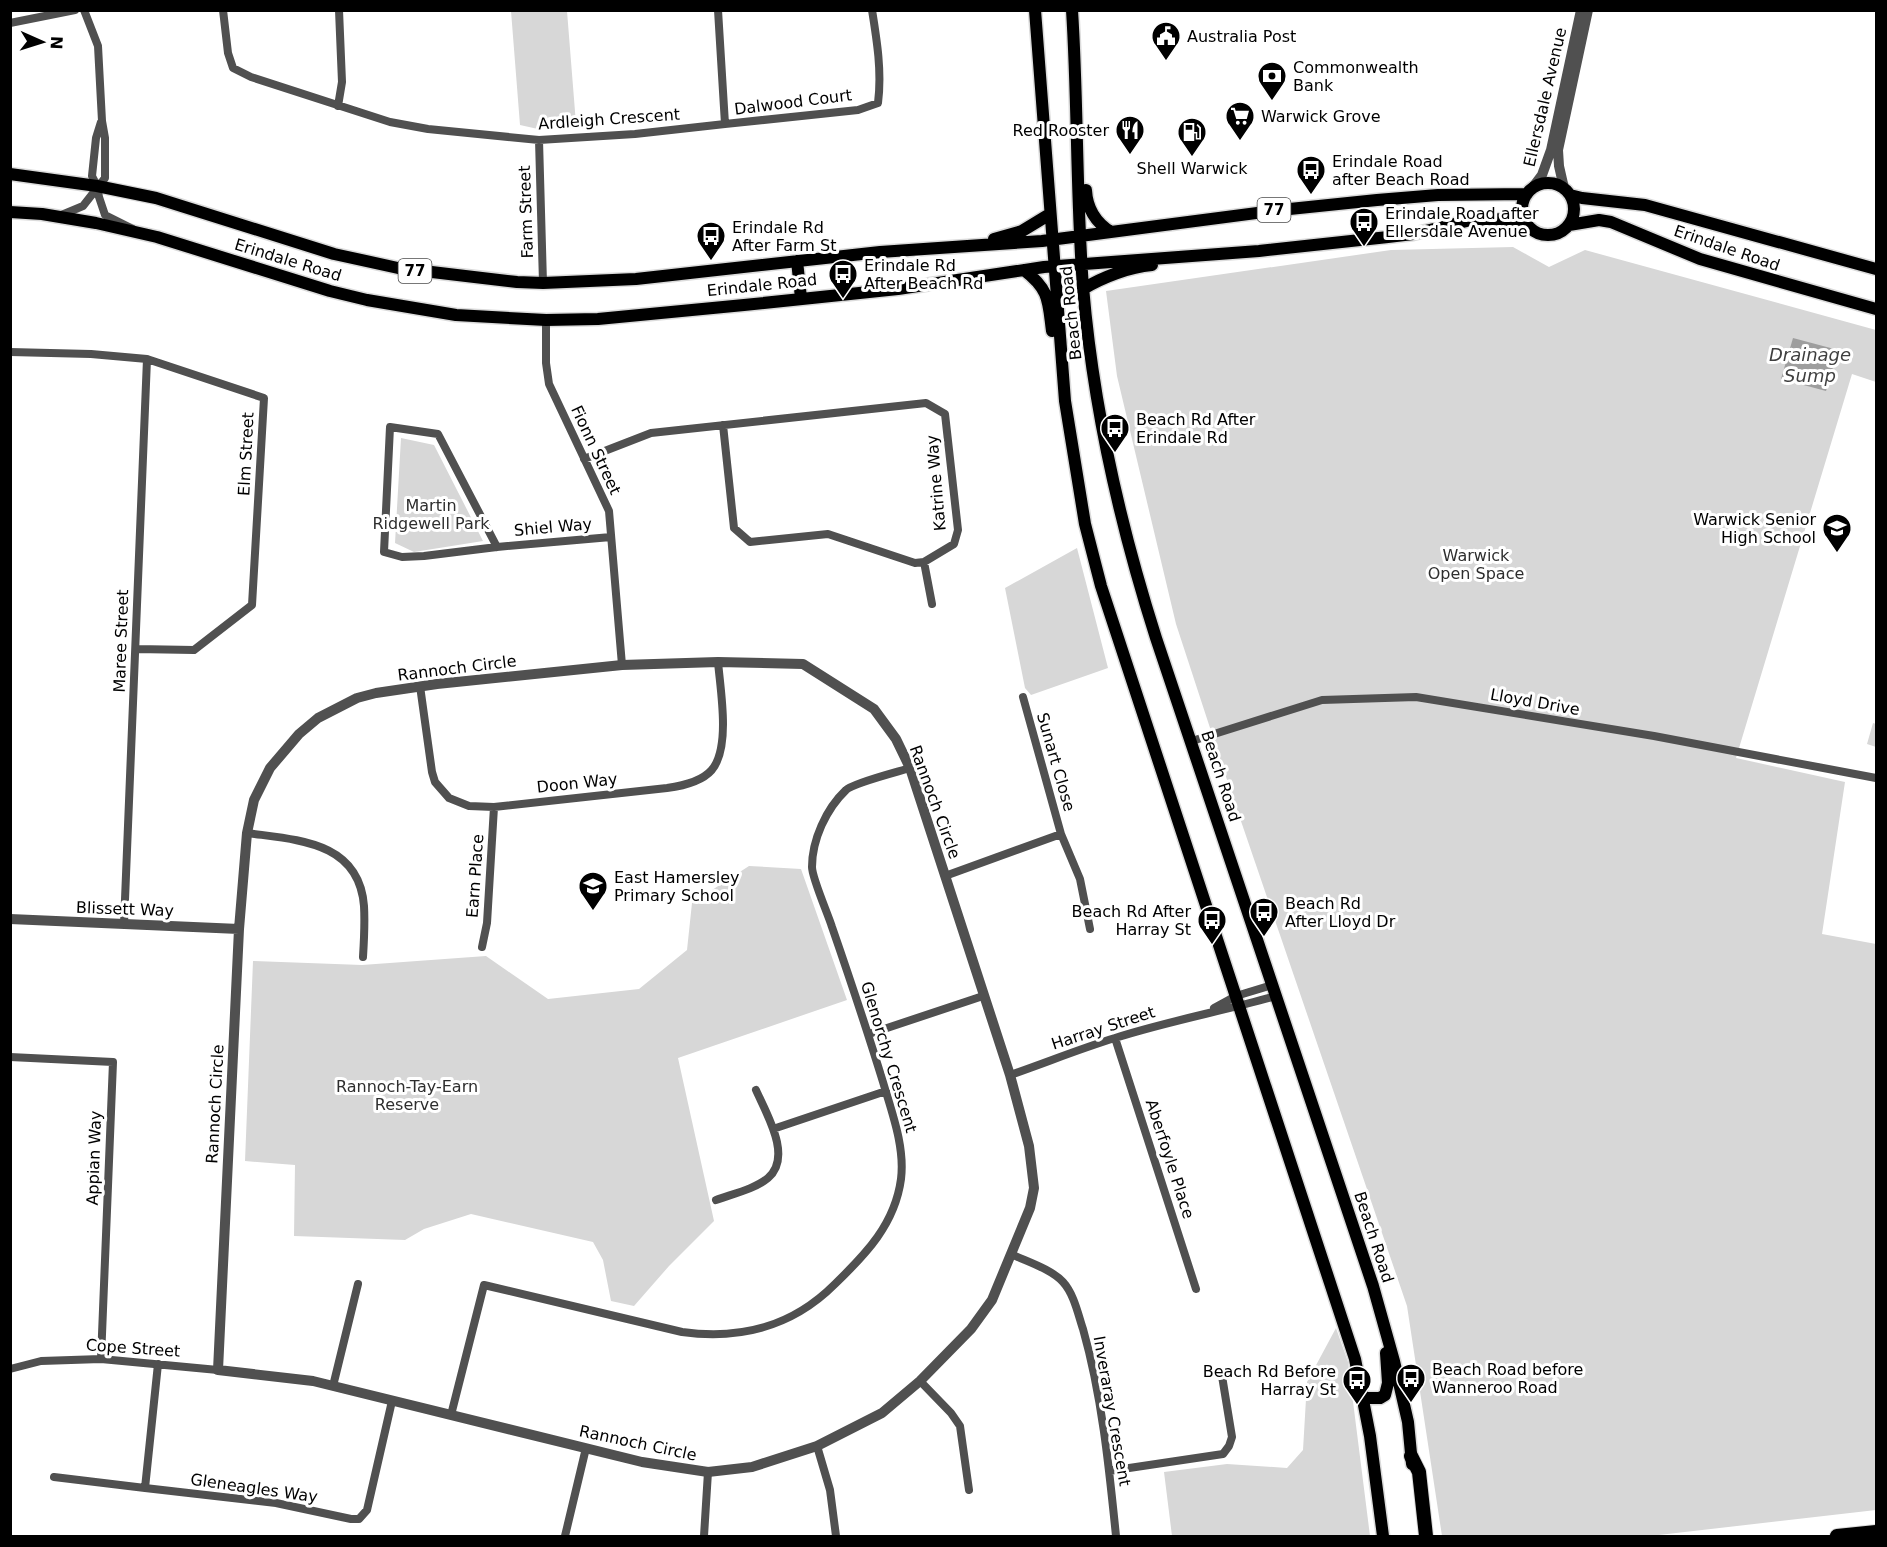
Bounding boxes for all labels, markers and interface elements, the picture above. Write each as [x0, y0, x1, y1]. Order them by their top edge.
north arrow [12, 12, 72, 72]
public building icon: Australia Post [1150, 20, 1182, 62]
street label: Ellersdale Avenue [1520, 25, 1570, 169]
place label: Australia Post [1187, 27, 1296, 46]
text: N [47, 36, 66, 50]
place label: Commonwealth Bank [1293, 58, 1419, 95]
bank icon: Commonwealth Bank [1256, 60, 1288, 102]
street label: Dalwood Court [733, 85, 853, 119]
supermarket icon: Warwick Grove [1224, 100, 1256, 142]
street label: Ardleigh Crescent [537, 105, 681, 133]
place label: Warwick Grove [1261, 107, 1381, 126]
restaurant icon: Red Rooster [1114, 114, 1146, 156]
fuel station icon: Shell Warwick [1176, 116, 1208, 158]
place label: Red Rooster [1013, 121, 1109, 140]
place label: Erindale Road after Beach Road [1332, 152, 1470, 189]
bus stop icon: Erindale Road after Beach Road [1295, 154, 1327, 196]
place label: Shell Warwick [1137, 159, 1248, 178]
street label: Farm Street [515, 165, 537, 259]
road number: 77 [1258, 198, 1290, 222]
place label: Erindale Road after Ellersdale Avenue [1385, 204, 1539, 241]
bus stop icon: Erindale Road after Ellersdale Avenue [1348, 206, 1380, 248]
place label: Erindale Rd After Farm St [732, 218, 836, 255]
bus stop icon: Erindale Rd After Farm St [695, 220, 727, 262]
street label: Erindale Road [1672, 221, 1782, 275]
street label: Erindale Road [232, 235, 344, 285]
place label: Erindale Rd After Beach Rd [864, 256, 983, 293]
bus stop icon: Erindale Rd After Beach Rd [827, 258, 859, 300]
road number: 77 [398, 259, 432, 283]
street label: Beach Road [1057, 265, 1085, 361]
street label: Erindale Road [706, 270, 818, 300]
water label: Drainage Sump [1769, 344, 1851, 386]
street label: Fionn Street [567, 402, 625, 498]
place label: Beach Rd After Erindale Rd [1136, 410, 1256, 447]
street label: Elm Street [234, 412, 258, 496]
bus stop icon: Beach Rd After Erindale Rd [1099, 412, 1131, 454]
street label: Katrine Way [922, 434, 950, 532]
park label: Martin Ridgewell Park [372, 496, 490, 533]
place label: Warwick Senior High School [1693, 510, 1816, 547]
school or university icon: Warwick Senior High School [1821, 512, 1853, 554]
street label: Shiel Way [513, 514, 593, 540]
park label: Warwick Open Space [1428, 546, 1524, 583]
street label: Maree Street [110, 589, 132, 693]
street label: Rannoch Circle [396, 651, 518, 685]
street label: Lloyd Drive [1489, 685, 1581, 719]
street label: Sunart Close [1033, 710, 1079, 814]
street label: Beach Road [1197, 728, 1245, 824]
street label: Rannoch Circle [906, 743, 964, 861]
street label: Doon Way [536, 769, 618, 797]
street label: Earn Place [463, 833, 487, 919]
place label: East Hamersley Primary School [614, 868, 740, 905]
school or university icon: East Hamersley Primary School [577, 870, 609, 912]
place label: Beach Rd After Lloyd Dr [1285, 894, 1396, 931]
bus stop icon: Beach Rd After Lloyd Dr [1248, 896, 1280, 938]
street label: Blissett Way [76, 898, 174, 920]
place label: Beach Rd After Harray St [1072, 902, 1191, 939]
bus stop icon: Beach Rd After Harray St [1196, 904, 1228, 946]
street label: Glenorchy Crescent [857, 979, 921, 1135]
street label: Harray Street [1049, 1002, 1157, 1054]
street label: Rannoch Circle [202, 1044, 228, 1164]
park label: Rannoch-Tay-Earn Reserve [336, 1077, 478, 1114]
street label: Aberfoyle Place [1142, 1097, 1198, 1221]
street label: Appian Way [83, 1110, 105, 1206]
street label: Beach Road [1350, 1189, 1398, 1285]
street label: Inveraray Crescent [1089, 1334, 1135, 1488]
street label: Cope Street [85, 1335, 181, 1361]
place label: Beach Road before Wanneroo Road [1432, 1360, 1583, 1397]
place label: Beach Rd Before Harray St [1203, 1362, 1336, 1399]
bus stop icon: Beach Road before Wanneroo Road [1395, 1362, 1427, 1404]
bus stop icon: Beach Rd Before Harray St [1341, 1364, 1373, 1406]
street label: Rannoch Circle [578, 1421, 698, 1465]
street label: Gleneagles Way [189, 1470, 319, 1506]

